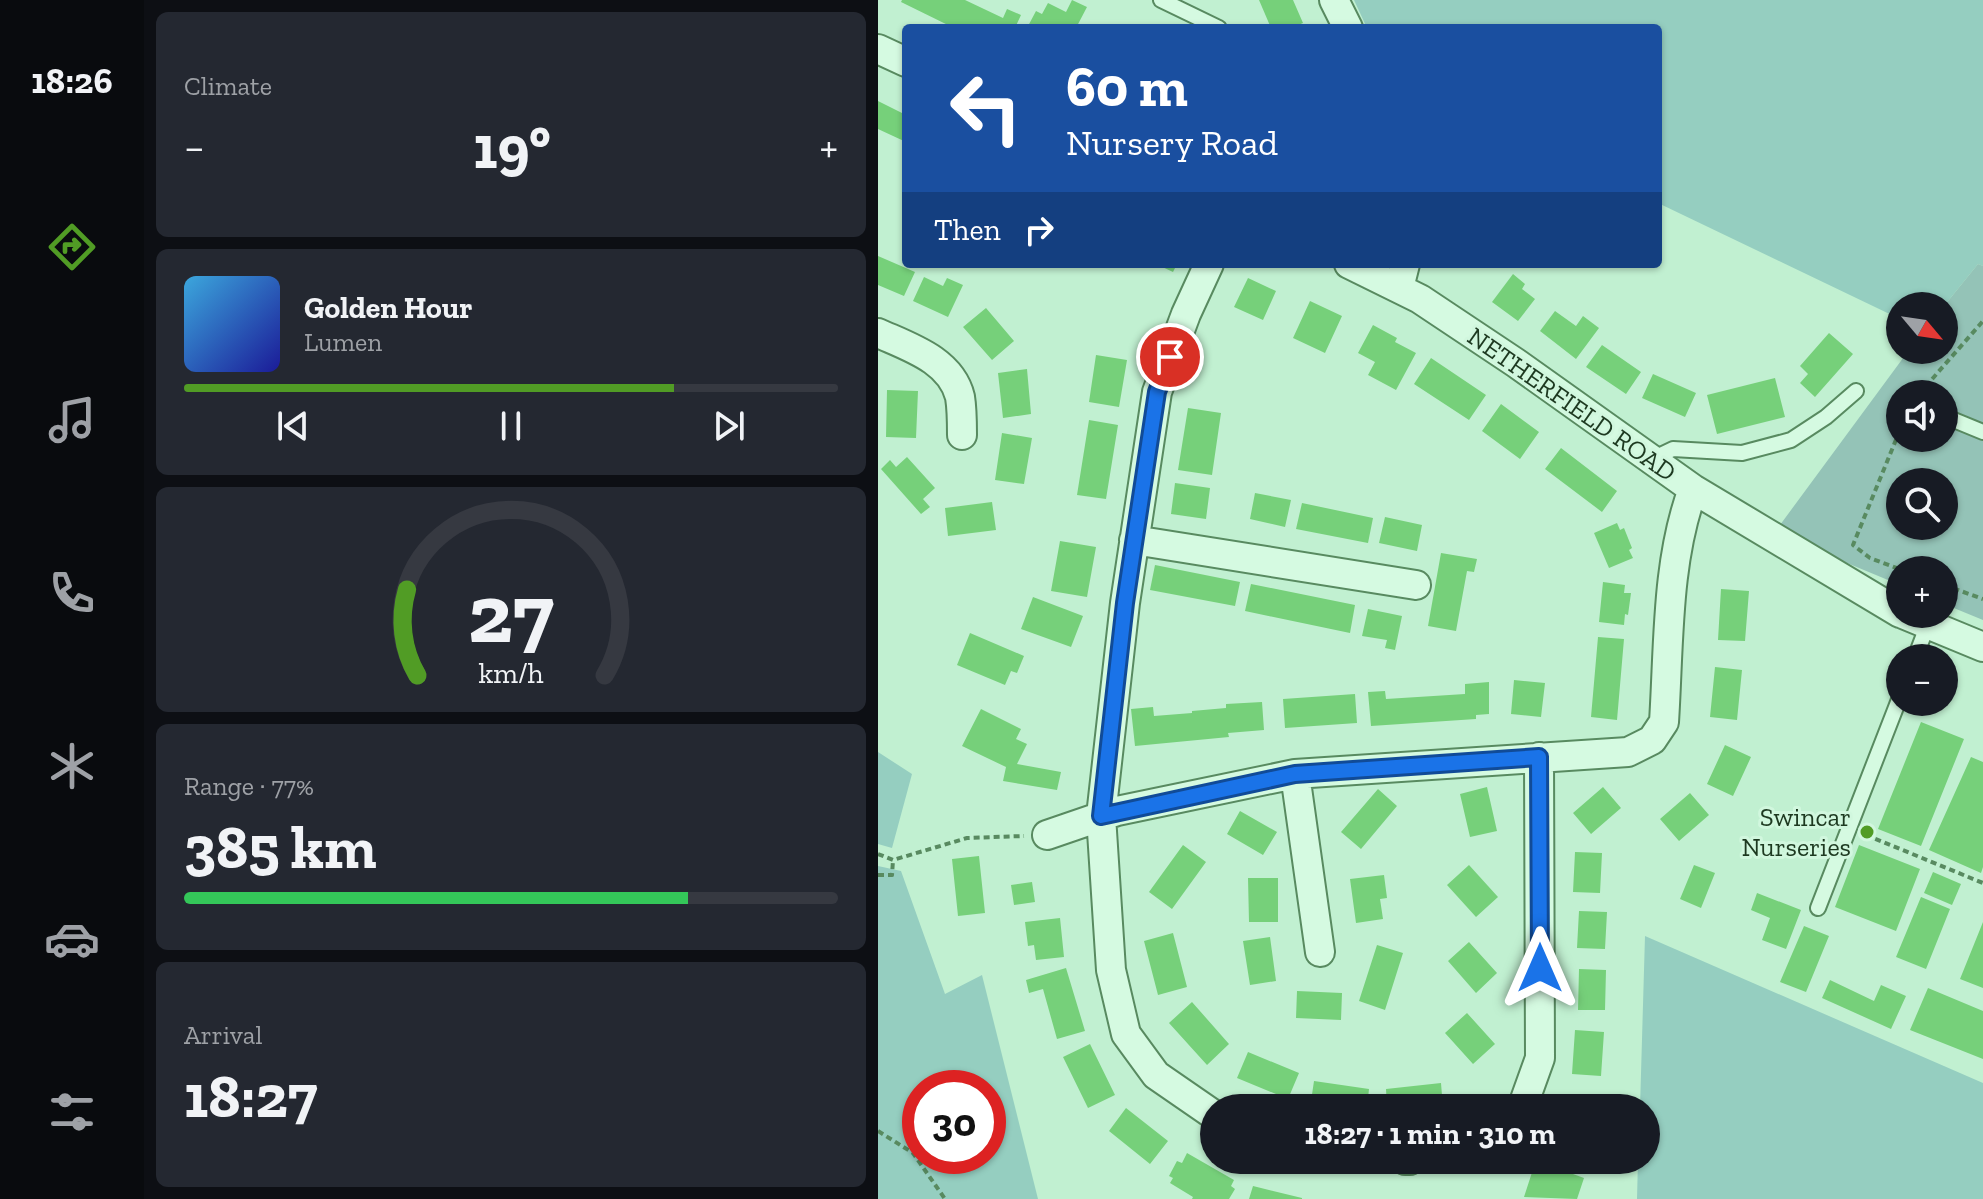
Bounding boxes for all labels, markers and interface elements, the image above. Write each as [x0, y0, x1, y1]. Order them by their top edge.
text: 60 m [1066, 53, 1188, 120]
icon: left [934, 56, 1038, 160]
text: 18:26 [31, 59, 113, 102]
text: Climate [184, 70, 272, 102]
text: 19° [473, 111, 551, 183]
text: − [184, 120, 205, 173]
text: + [819, 120, 838, 173]
text: Nursery Road [1066, 121, 1278, 164]
icon: right [1017, 208, 1061, 252]
text: Then [934, 212, 1001, 248]
icon: directions [44, 219, 100, 275]
text: Golden Hour [304, 290, 472, 326]
north arrow [1886, 292, 1958, 364]
map controls [1886, 292, 1958, 716]
street label: NETHERFIELD ROAD [1462, 320, 1682, 488]
pin [1136, 323, 1204, 391]
text: Lumen [304, 326, 382, 358]
icon: arrive [1148, 335, 1192, 379]
button: sound [1886, 380, 1958, 452]
icon: music [44, 392, 100, 448]
icon: previous [271, 404, 315, 448]
icon: pause [489, 404, 533, 448]
icon: next [707, 404, 751, 448]
button: search [1886, 468, 1958, 540]
button: + [1886, 556, 1958, 628]
text: 27 [468, 562, 554, 662]
icon: phone [44, 565, 100, 621]
button: − [1886, 644, 1958, 716]
text: km/h [478, 656, 544, 690]
icon: climate [44, 738, 100, 794]
text: Range · 77% [184, 770, 314, 802]
place label: Swincar Nurseries [1741, 801, 1851, 863]
text: 385 km [184, 811, 377, 883]
marker: Swincar Nurseries [1858, 823, 1876, 841]
icon: car [44, 911, 100, 967]
position arrow [1498, 926, 1582, 1010]
text: Arrival [184, 1019, 262, 1051]
text: 18:27 [184, 1060, 317, 1132]
speed limit sign: 30 [902, 1070, 1006, 1174]
icon: filters [44, 1084, 100, 1140]
text: 18:27 · 1 min · 310 m [1305, 1116, 1555, 1152]

